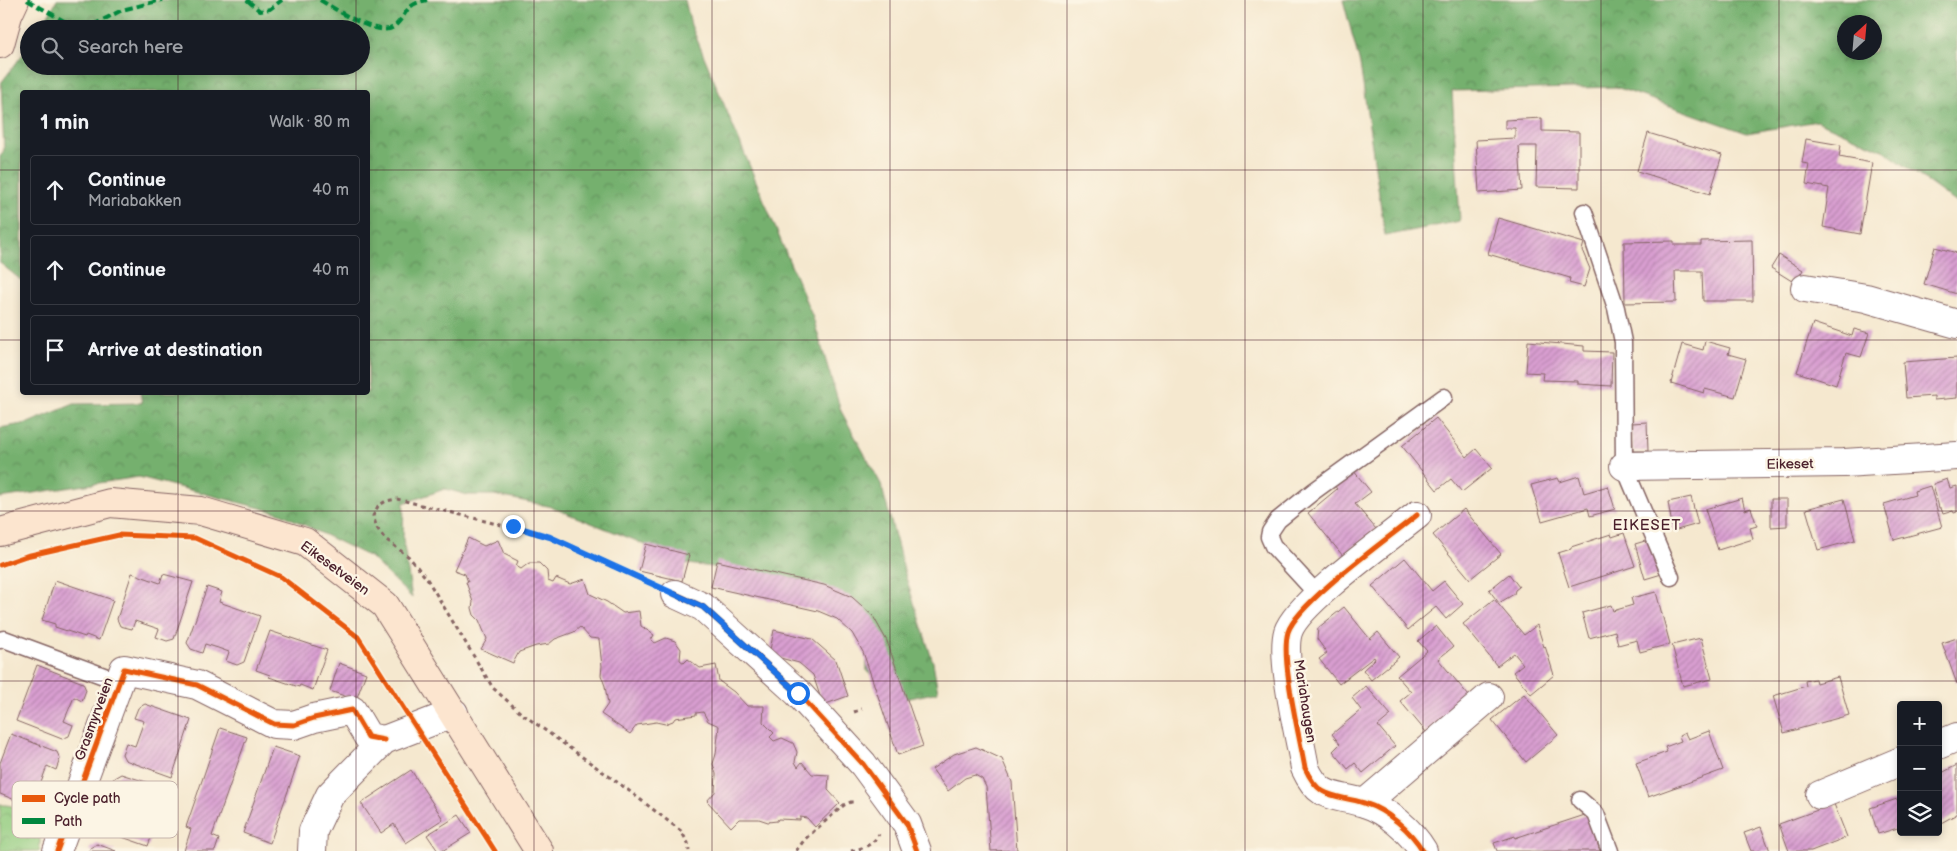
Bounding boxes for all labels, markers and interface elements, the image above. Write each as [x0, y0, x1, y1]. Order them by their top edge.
north arrow [1837, 15, 1882, 60]
search box [20, 20, 370, 75]
icon: search [38, 34, 66, 62]
text: Search here [78, 36, 183, 59]
text: 1 min [40, 110, 89, 135]
text: Walk · 80 m [269, 113, 350, 132]
text: Continue [88, 169, 166, 192]
icon: ahead [41, 176, 69, 204]
text: 40 m [312, 181, 349, 200]
text: Mariabakken [88, 192, 181, 211]
icon: ahead [41, 256, 69, 284]
text: Continue [88, 259, 166, 282]
text: 40 m [312, 261, 349, 280]
icon: arrive [41, 336, 69, 364]
text: Arrive at destination [88, 339, 263, 362]
street label: Eikeset [1766, 455, 1814, 473]
route end [502, 515, 525, 538]
district label: EIKESET [1612, 516, 1682, 535]
street label: Eikesetveien [297, 537, 373, 599]
street label: Mariahaugen [1290, 658, 1320, 744]
street label: Grasmyrveien [71, 675, 117, 763]
route start [787, 682, 810, 705]
map controls [1897, 701, 1942, 836]
button: + [1897, 701, 1942, 746]
button: − [1897, 746, 1942, 791]
legend [12, 781, 178, 838]
text: Cycle path [54, 790, 121, 807]
button: layers [1897, 791, 1942, 836]
text: Path [54, 813, 82, 830]

